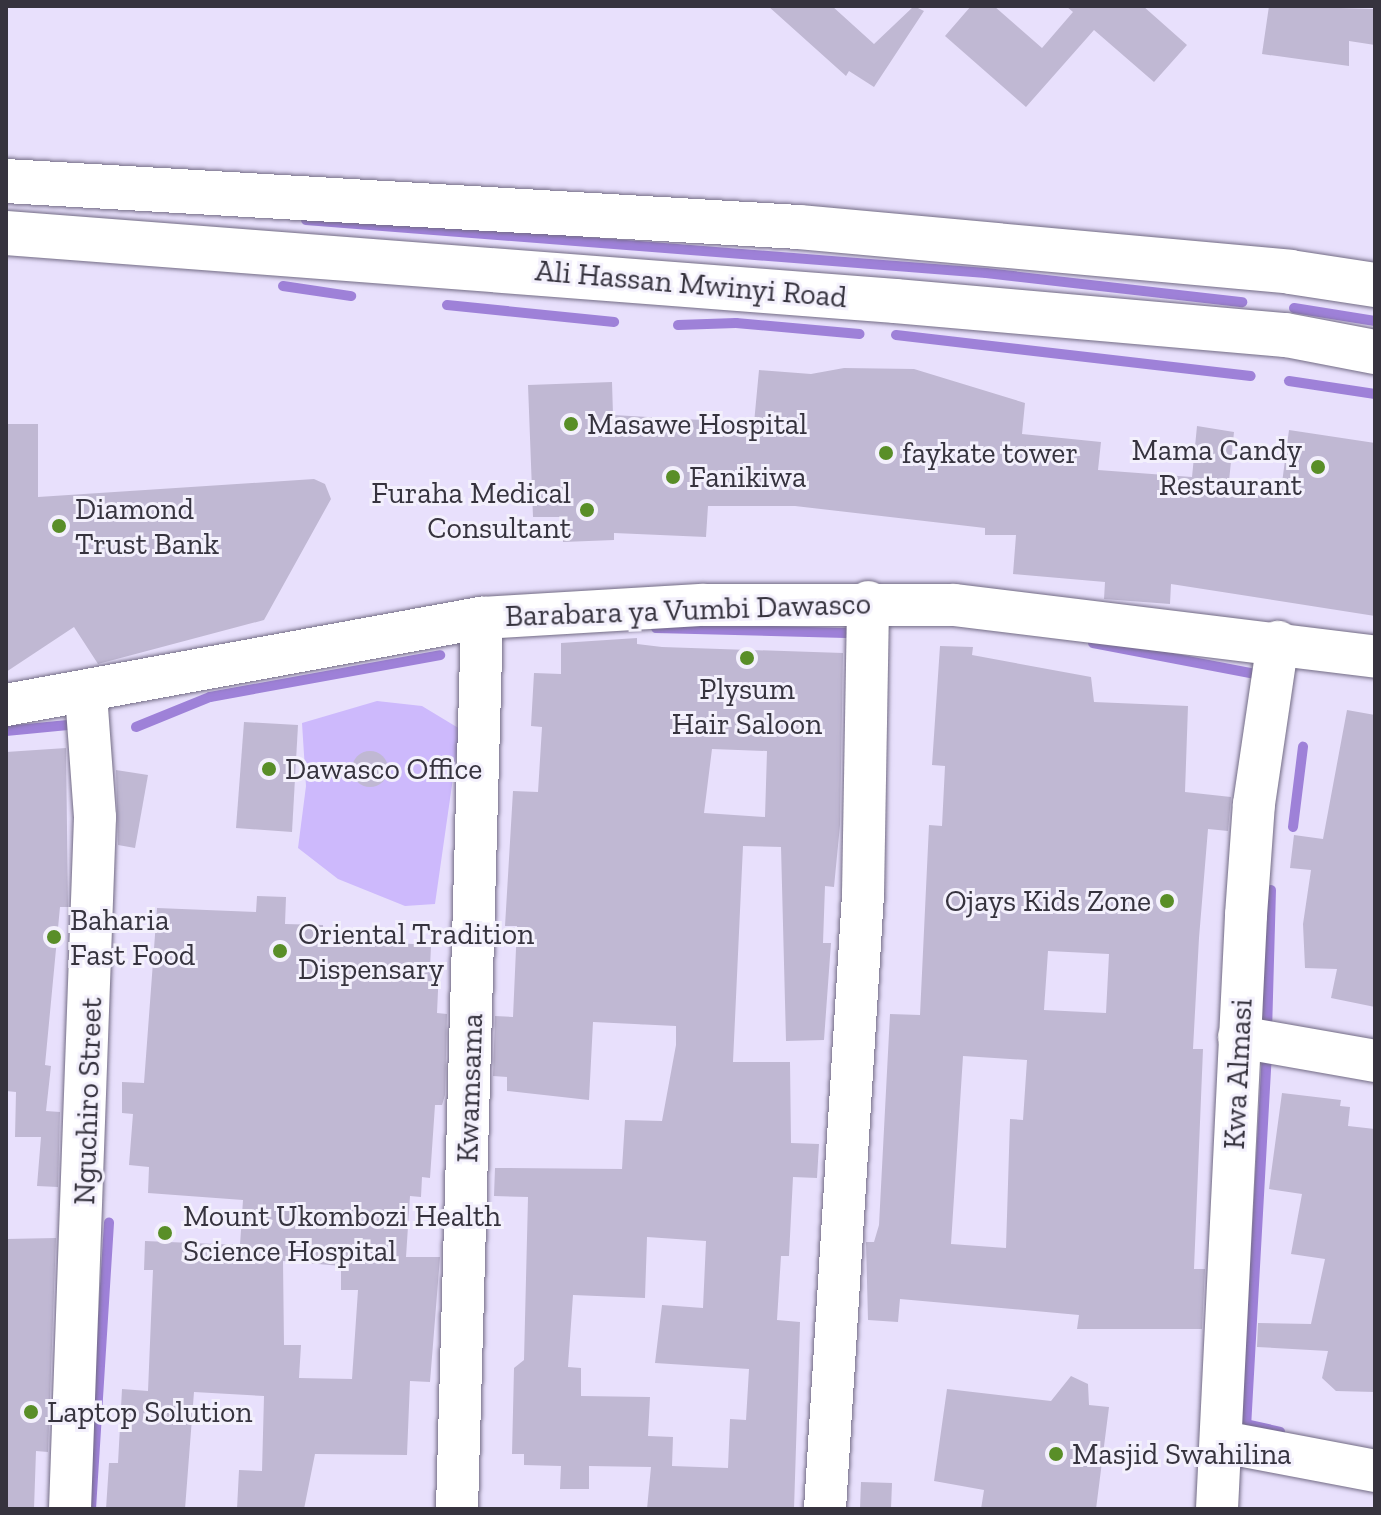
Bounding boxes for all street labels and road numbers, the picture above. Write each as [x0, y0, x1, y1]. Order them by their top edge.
street label: Ali Hassan Mwinyi Road [534, 252, 848, 316]
street label: Barabara ya Vumbi Dawasco [504, 586, 872, 634]
street label: Nguchiro Street [66, 997, 110, 1205]
street label: Kwa Almasi [1216, 997, 1260, 1151]
street label: Kwamsama [449, 1013, 491, 1163]

